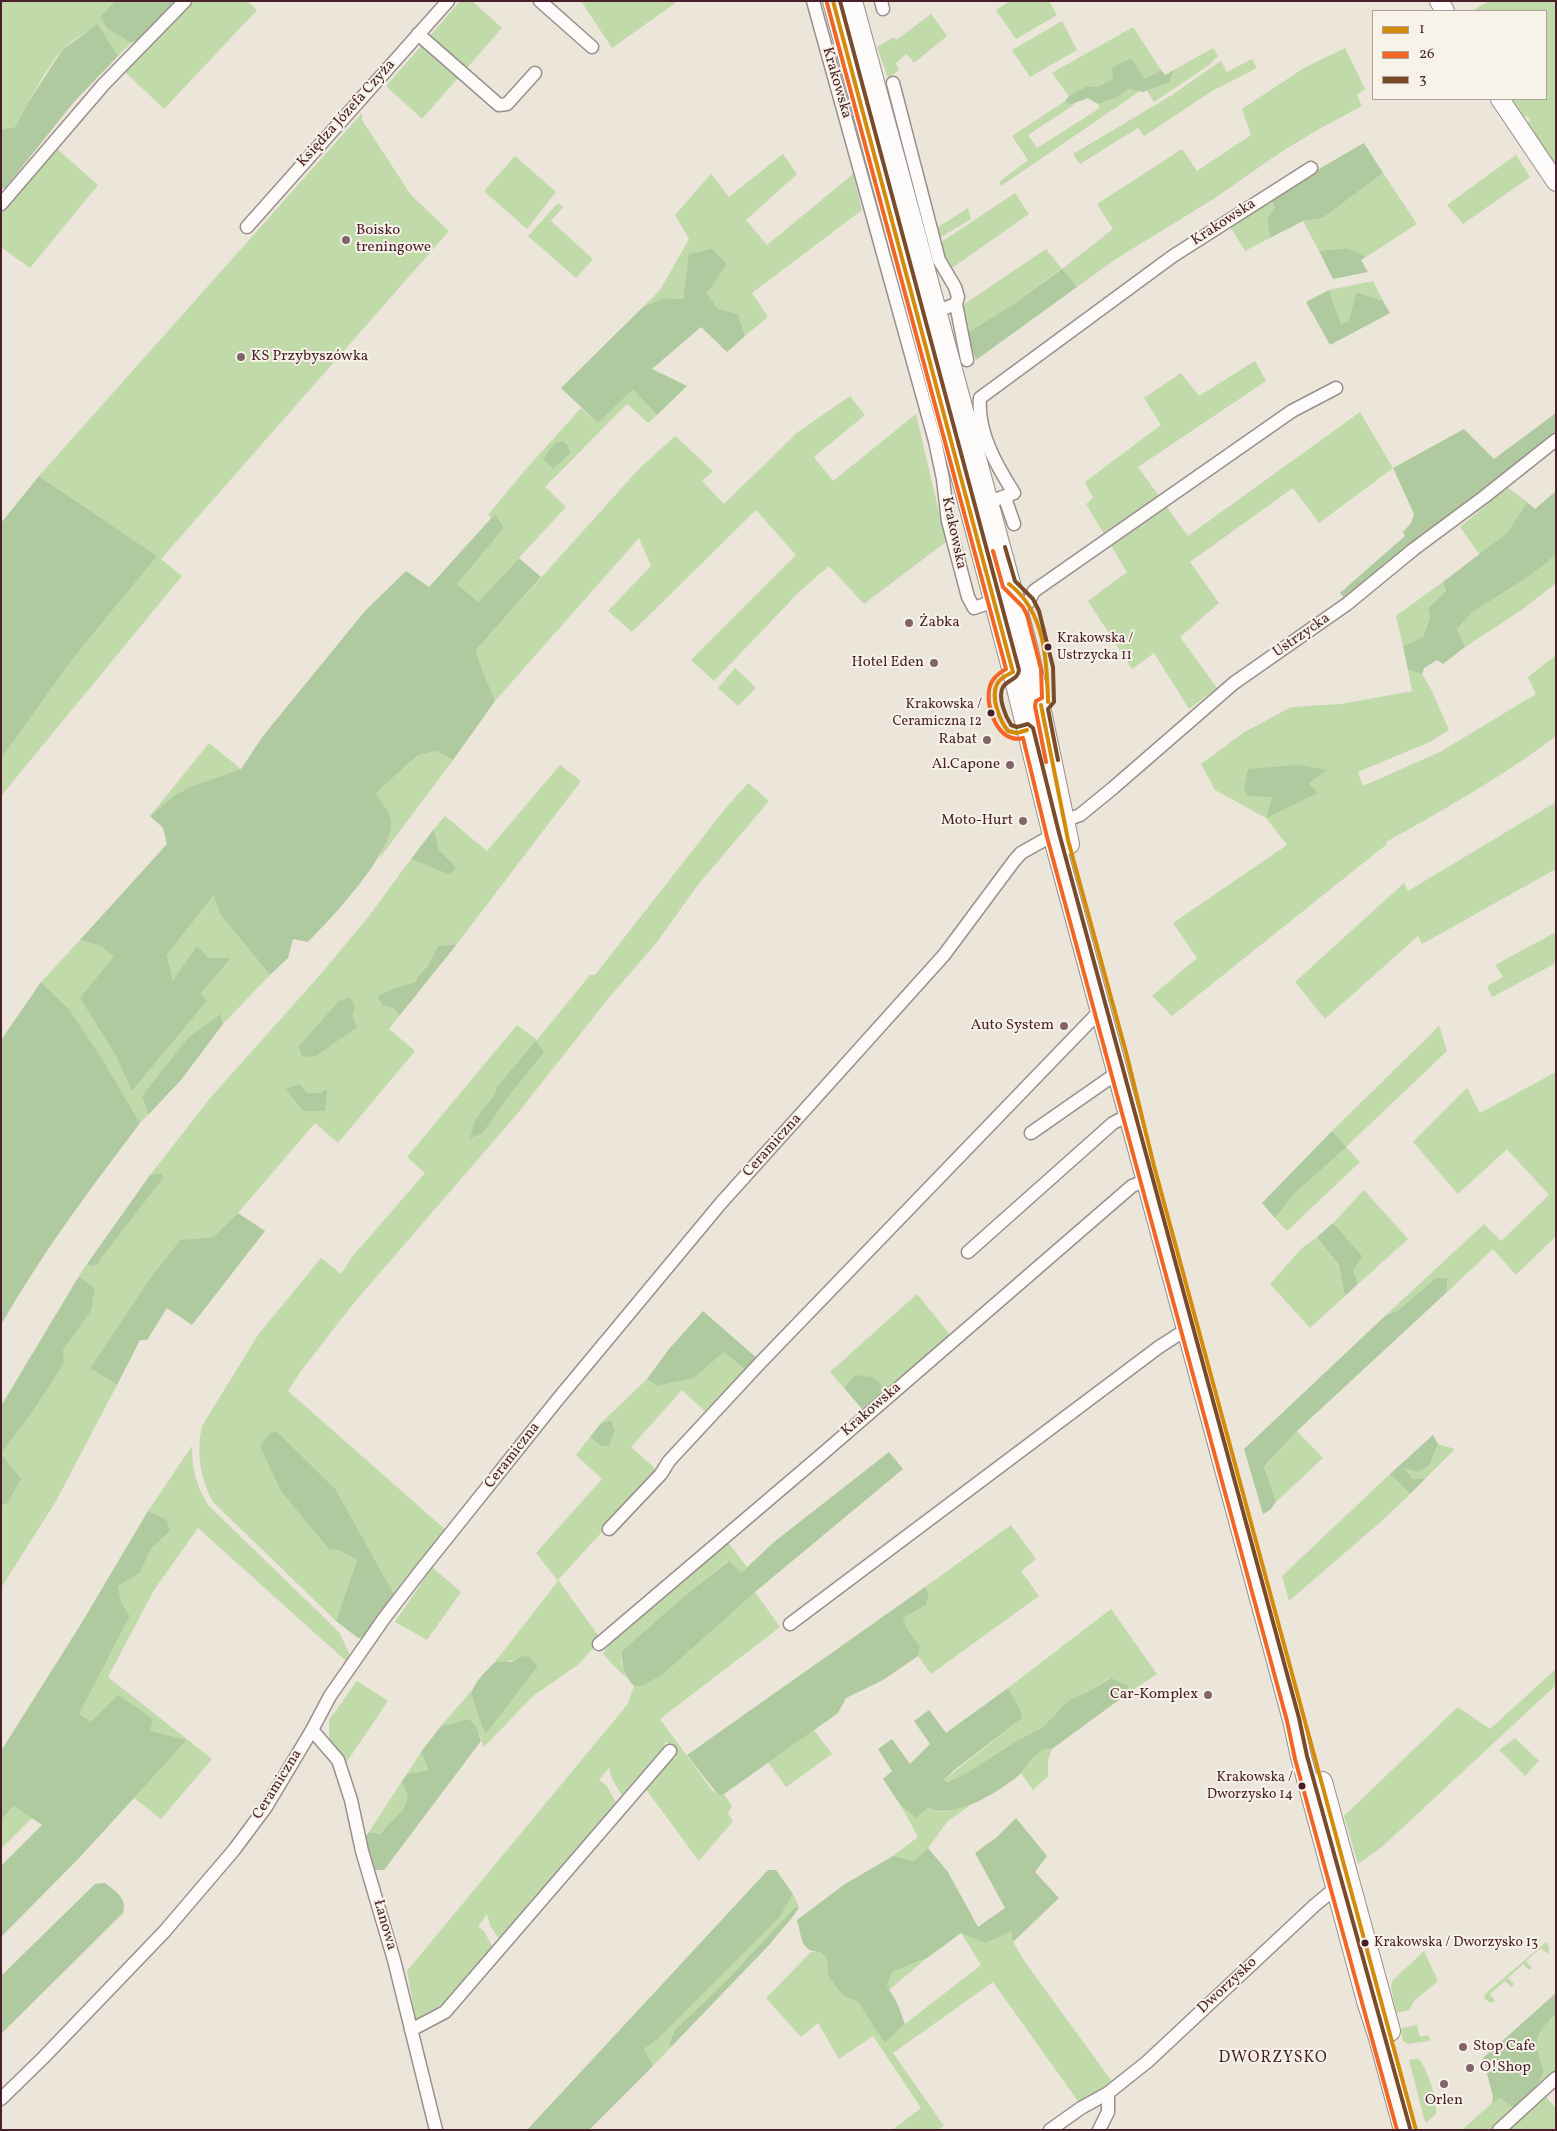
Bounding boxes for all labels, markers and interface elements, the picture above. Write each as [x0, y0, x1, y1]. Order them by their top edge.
legend [1372, 10, 1547, 100]
text: 1 [1419, 19, 1425, 40]
text: 26 [1419, 44, 1435, 65]
street label: Krakowska [817, 45, 855, 121]
street label: Księdza Józefa Czyża [294, 57, 400, 171]
text: 3 [1419, 69, 1427, 90]
street label: Krakowska [1188, 195, 1260, 251]
place label: Boisko treningowe [356, 222, 431, 257]
marker: Boisko treningowe [340, 234, 352, 246]
place label: KS Przybyszówka [251, 348, 368, 366]
marker: KS Przybyszówka [235, 351, 247, 363]
street label: Krakowska [937, 495, 969, 571]
street label: Ustrzycka [1270, 610, 1334, 662]
place label: Żabka [919, 614, 960, 632]
marker: Żabka [903, 617, 915, 629]
place label: Krakowska / Ustrzycka 11 [1057, 631, 1133, 664]
marker: Krakowska / Ustrzycka 11 [1043, 642, 1053, 652]
place label: Hotel Eden [851, 654, 924, 672]
marker: Hotel Eden [928, 657, 940, 669]
place label: Krakowska / Ceramiczna 12 [892, 697, 982, 730]
marker: Krakowska / Ceramiczna 12 [986, 708, 996, 718]
place label: Rabat [939, 731, 977, 749]
marker: Rabat [981, 734, 993, 746]
place label: Al.Capone [932, 756, 1000, 774]
marker: Al.Capone [1004, 759, 1016, 771]
place label: Moto-Hurt [941, 812, 1013, 830]
marker: Moto-Hurt [1017, 815, 1029, 827]
place label: Auto System [971, 1017, 1054, 1035]
marker: Auto System [1058, 1020, 1070, 1032]
street label: Ceramiczna [740, 1111, 806, 1181]
street label: Krakowska [838, 1379, 906, 1441]
street label: Ceramiczna [482, 1419, 544, 1493]
place label: Car-Komplex [1110, 1686, 1198, 1704]
marker: Car-Komplex [1202, 1689, 1214, 1701]
street label: Ceramiczna [249, 1747, 307, 1823]
place label: Krakowska / Dworzysko 14 [1207, 1770, 1293, 1802]
marker: Krakowska / Dworzysko 14 [1297, 1781, 1307, 1791]
street label: Łanowa [368, 1898, 400, 1952]
place label: Krakowska / Dworzysko 13 [1374, 1935, 1538, 1951]
marker: Krakowska / Dworzysko 13 [1360, 1938, 1370, 1948]
street label: Dworzysko [1195, 1954, 1261, 2018]
place label: Stop Cafe [1473, 2038, 1535, 2056]
marker: Stop Cafe [1457, 2041, 1469, 2053]
district label: DWORZYSKO [1217, 2049, 1329, 2069]
place label: O!Shop [1480, 2059, 1531, 2077]
marker: O!Shop [1464, 2062, 1476, 2074]
marker: Orlen [1438, 2078, 1450, 2090]
place label: Orlen [1425, 2092, 1463, 2110]

